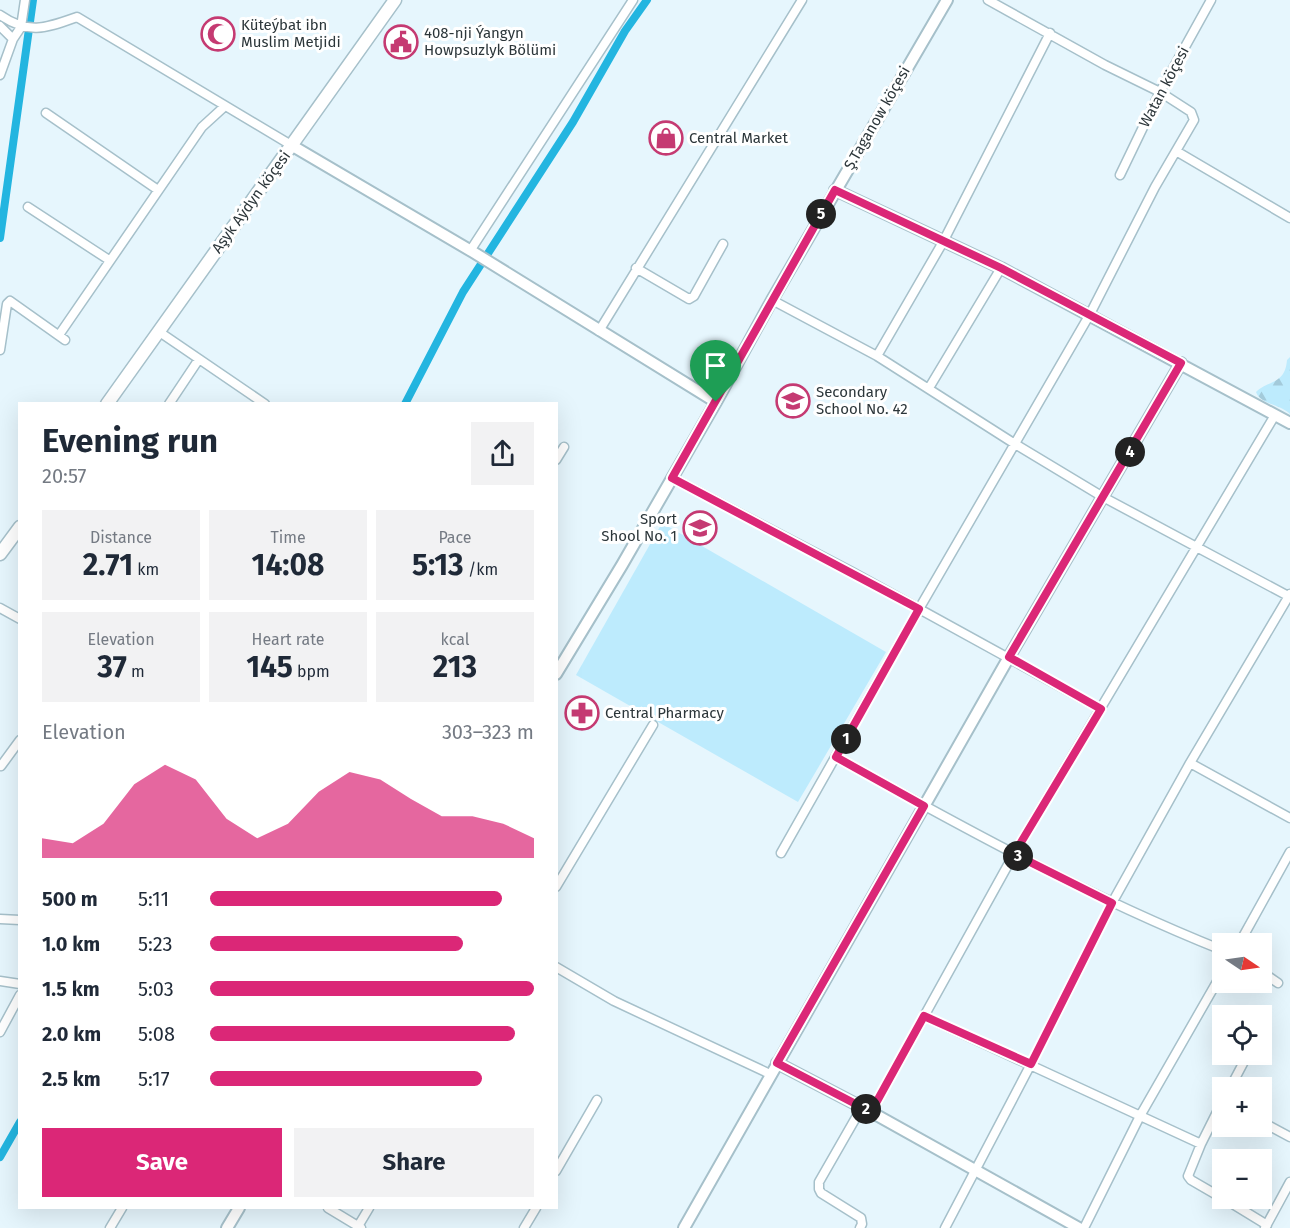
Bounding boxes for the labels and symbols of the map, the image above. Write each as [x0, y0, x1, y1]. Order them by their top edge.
mosque icon: Küteýbat ibn Muslim Metjidi [200, 16, 236, 52]
place label: Küteýbat ibn Muslim Metjidi [241, 16, 341, 51]
public building icon: 408-nji Ýangyn Howpsuzlyk Bölümi [383, 24, 419, 60]
place label: 408-nji Ýangyn Howpsuzlyk Bölümi [424, 24, 556, 59]
street label: Watan köçesi [1135, 44, 1193, 130]
street label: Ş.Taganow köçesi [840, 63, 914, 173]
shop icon: Central Market [648, 120, 684, 156]
place label: Central Market [689, 129, 788, 147]
street label: Aşyk Aýdyn köçesi [208, 147, 294, 257]
pin: 5 [806, 199, 836, 229]
pin [690, 340, 741, 402]
school or university icon: Secondary School No. 42 [775, 383, 811, 419]
place label: Secondary School No. 42 [816, 383, 908, 418]
pin: 4 [1115, 437, 1145, 467]
place label: Sport Shool No. 1 [601, 510, 678, 545]
school or university icon: Sport Shool No. 1 [682, 510, 718, 546]
pharmacy icon: Central Pharmacy [564, 695, 600, 731]
place label: Central Pharmacy [605, 704, 724, 722]
pin: 1 [831, 724, 861, 754]
pin: 3 [1003, 841, 1033, 871]
north arrow [1212, 933, 1272, 993]
pin: 2 [851, 1094, 881, 1124]

